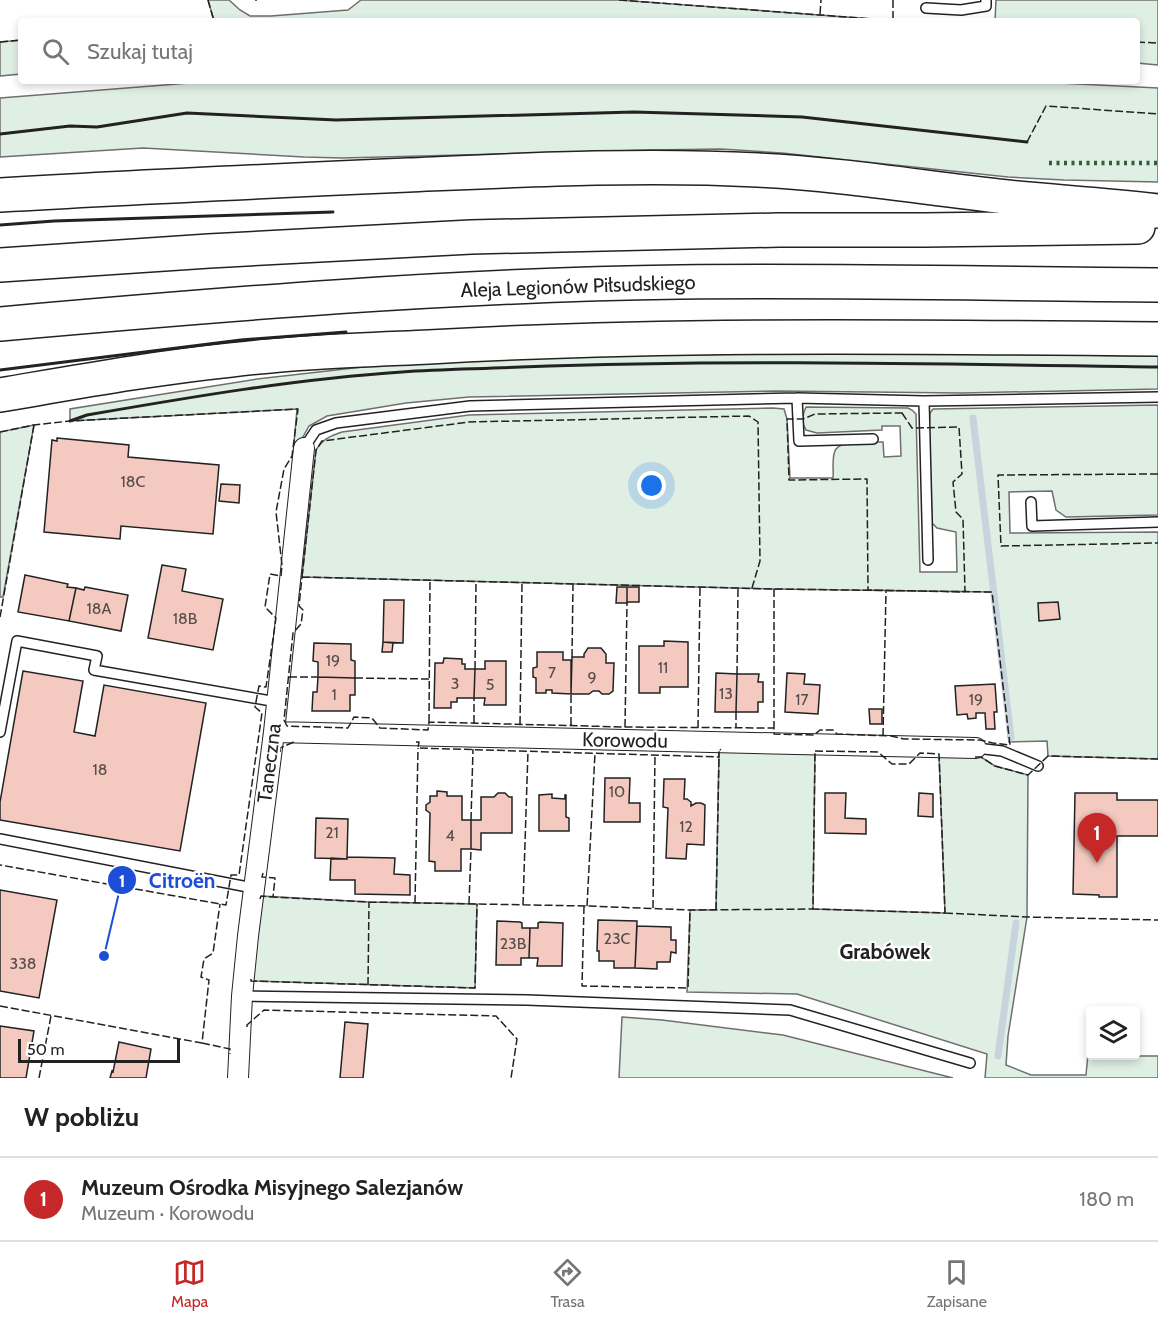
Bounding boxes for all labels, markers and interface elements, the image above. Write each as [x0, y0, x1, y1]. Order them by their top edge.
search box [18, 18, 1140, 84]
icon: search [39, 35, 72, 68]
text: Szukaj tutaj [87, 38, 193, 65]
street label: Aleja Legionów Piłsudskiego [460, 270, 696, 302]
your location [637, 471, 666, 500]
house number: 18C [121, 472, 146, 491]
house number: 18A [87, 599, 112, 618]
house number: 18B [173, 609, 198, 628]
house number: 19 [326, 651, 340, 670]
house number: 11 [658, 658, 668, 677]
house number: 7 [548, 663, 556, 682]
house number: 9 [587, 668, 597, 687]
house number: 3 [451, 674, 459, 693]
house number: 5 [486, 675, 494, 694]
house number: 13 [719, 684, 733, 703]
house number: 1 [331, 685, 337, 704]
house number: 17 [795, 690, 809, 709]
house number: 19 [969, 690, 983, 709]
street label: Taneczna [252, 722, 286, 804]
street label: Korowodu [582, 727, 668, 753]
house number: 18 [93, 760, 107, 779]
house number: 10 [609, 782, 625, 801]
pin: 1 [1078, 814, 1116, 863]
house number: 12 [679, 817, 693, 836]
house number: 21 [325, 823, 339, 842]
house number: 4 [445, 826, 455, 845]
callout: Citroën [107, 861, 228, 900]
text: Citroën [149, 868, 215, 893]
text: 1 [119, 870, 125, 892]
house number: 23C [604, 929, 631, 948]
house number: 23B [500, 934, 527, 953]
district label: Grabówek [839, 939, 931, 964]
house number: 338 [9, 954, 37, 973]
map controls [1086, 1006, 1140, 1060]
button: layers [1086, 1006, 1140, 1060]
scale bar [18, 1036, 180, 1064]
text: 50 m [27, 1040, 64, 1059]
text: W pobliżu [24, 1101, 139, 1133]
text: Muzeum Ośrodka Misyjnego Salezjanów [81, 1174, 463, 1201]
text: 1 [40, 1187, 47, 1211]
text: 180 m [1079, 1187, 1134, 1211]
text: Muzeum · Korowodu [81, 1201, 254, 1225]
tab: Mapa [171, 1256, 208, 1311]
tab: Trasa [551, 1256, 585, 1311]
tab: Zapisane [927, 1256, 987, 1311]

